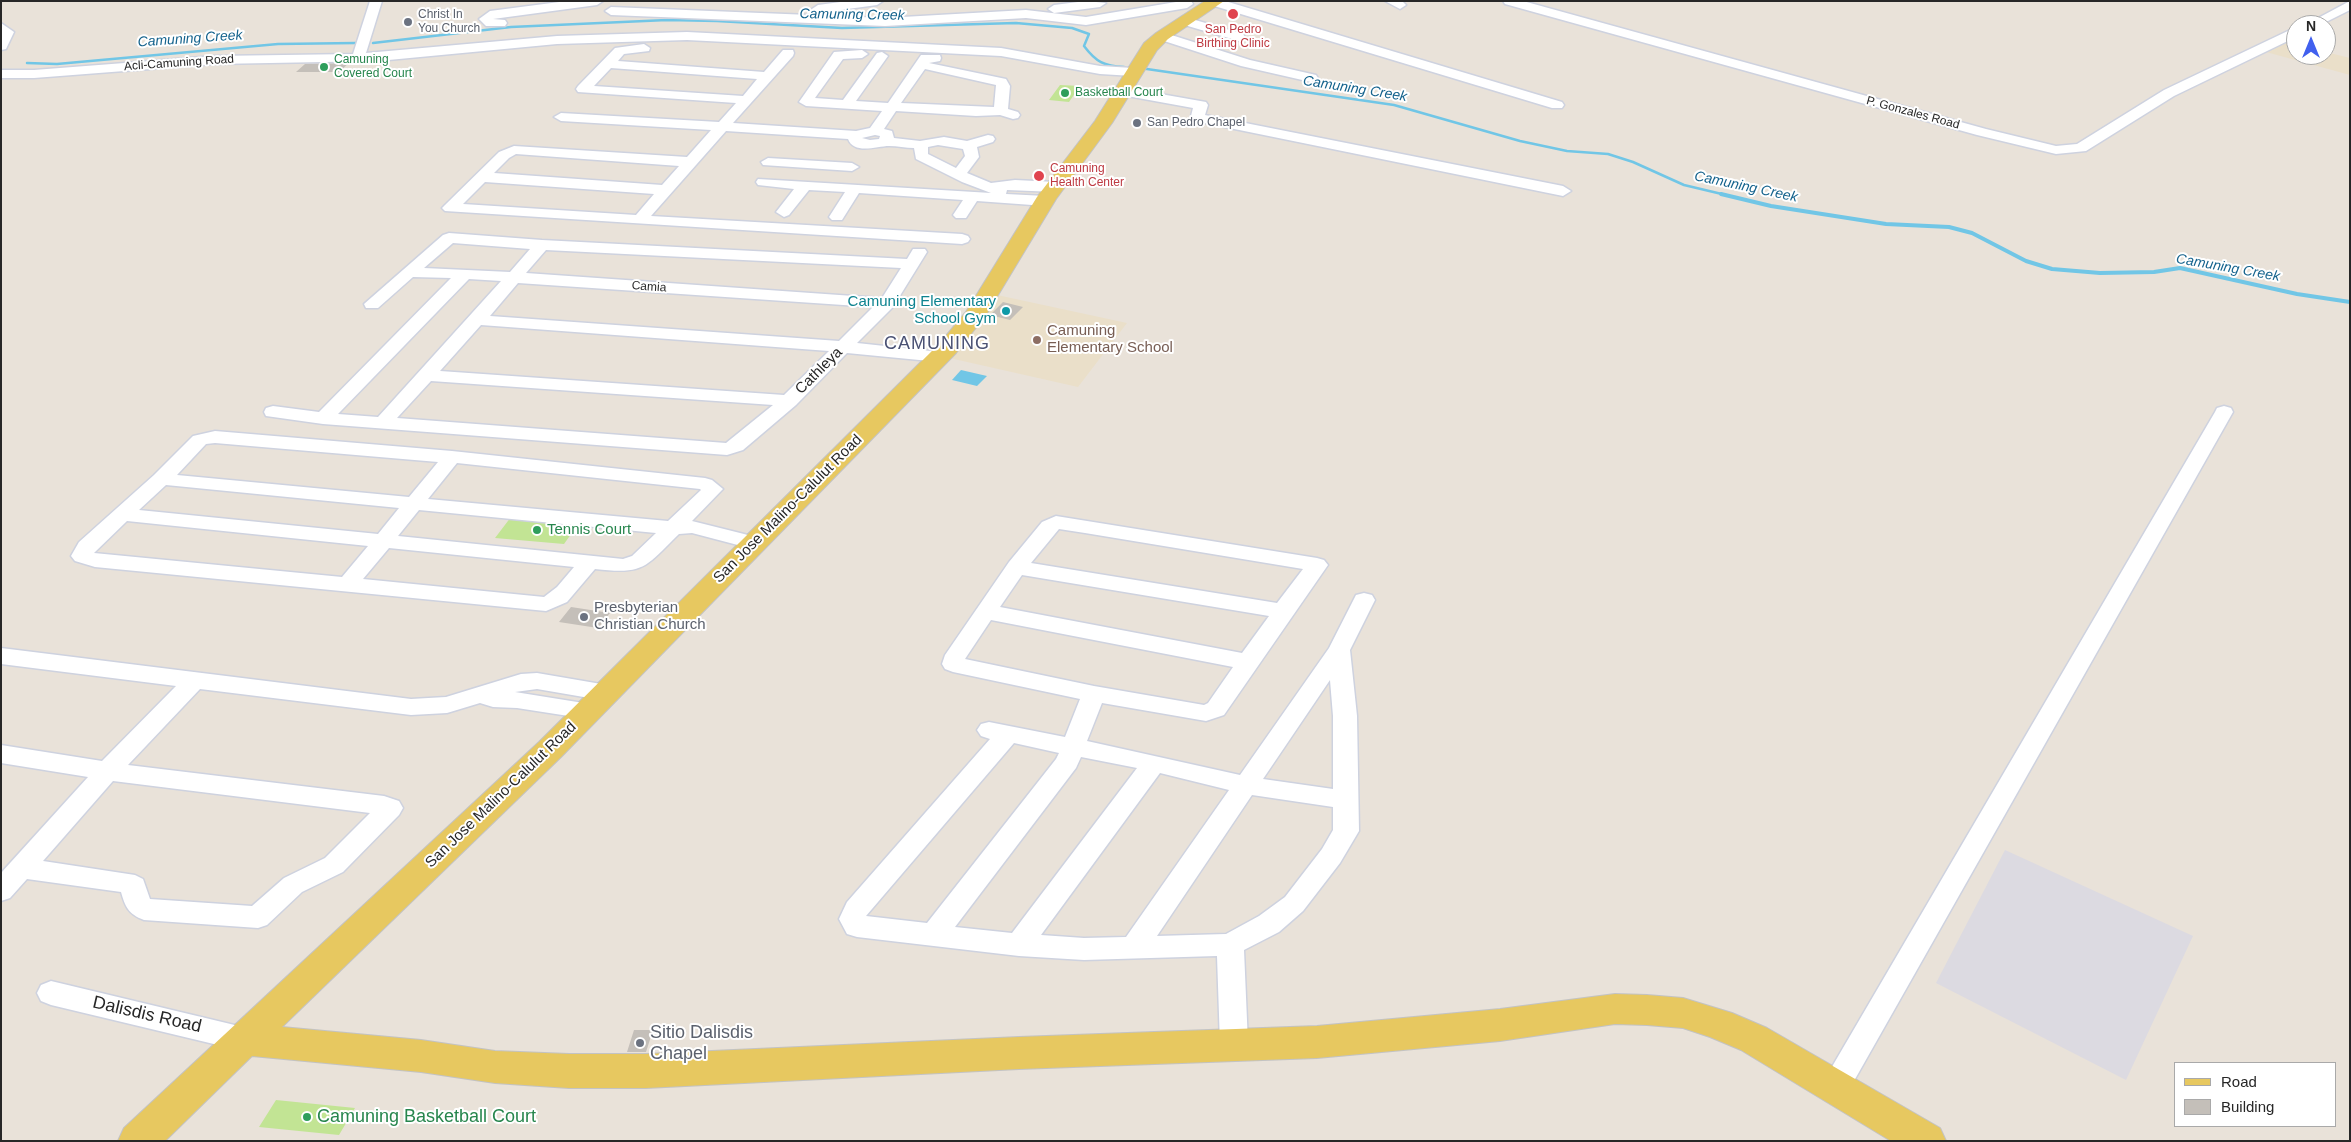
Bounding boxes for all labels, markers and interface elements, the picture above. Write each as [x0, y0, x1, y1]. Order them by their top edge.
water label: Camuning Creek [799, 6, 905, 24]
marker: San Pedro Birthing Clinic [1226, 7, 1240, 21]
place label: Christ In You Church [418, 8, 480, 36]
north arrow [2286, 15, 2336, 65]
marker: Christ In You Church [402, 16, 414, 28]
text: N [2306, 18, 2316, 34]
place label: San Pedro Birthing Clinic [1196, 23, 1270, 51]
water label: Camuning Creek [137, 27, 243, 51]
street label: Acli-Camuning Road [124, 52, 234, 74]
place label: Camuning Covered Court [334, 53, 412, 81]
marker: Camuning Covered Court [318, 61, 330, 73]
water label: Camuning Creek [1302, 72, 1408, 106]
place label: Basketball Court [1075, 86, 1163, 100]
marker: Basketball Court [1059, 87, 1071, 99]
street label: P. Gonzales Road [1865, 94, 1961, 132]
place label: San Pedro Chapel [1147, 116, 1245, 130]
marker: San Pedro Chapel [1131, 117, 1143, 129]
place label: Camuning Health Center [1050, 162, 1124, 190]
water label: Camuning Creek [1693, 168, 1799, 206]
marker: Camuning Health Center [1032, 169, 1046, 183]
water label: Camuning Creek [2175, 251, 2281, 285]
street label: Camia [631, 279, 667, 295]
place label: Camuning Elementary School Gym [848, 293, 996, 328]
marker: Camuning Elementary School Gym [1000, 305, 1012, 317]
place label: Camuning Elementary School [1047, 322, 1173, 357]
district label: CAMUNING [883, 333, 991, 355]
marker: Camuning Elementary School [1031, 334, 1043, 346]
street label: Cathleya [792, 344, 846, 398]
street label: San Jose Malino-Calulut Road [710, 431, 866, 587]
place label: Tennis Court [547, 521, 631, 539]
marker: Tennis Court [531, 524, 543, 536]
place label: Presbyterian Christian Church [594, 599, 706, 634]
marker: Presbyterian Christian Church [578, 611, 590, 623]
street label: San Jose Malino-Calulut Road [422, 718, 580, 872]
street label: Dalisdis Road [90, 992, 204, 1038]
place label: Sitio Dalisdis Chapel [650, 1022, 753, 1064]
marker: Sitio Dalisdis Chapel [634, 1037, 646, 1049]
legend [2174, 1062, 2336, 1127]
text: Road [2221, 1073, 2257, 1090]
text: Building [2221, 1098, 2274, 1115]
place label: Camuning Basketball Court [317, 1106, 536, 1128]
marker: Camuning Basketball Court [301, 1111, 313, 1123]

